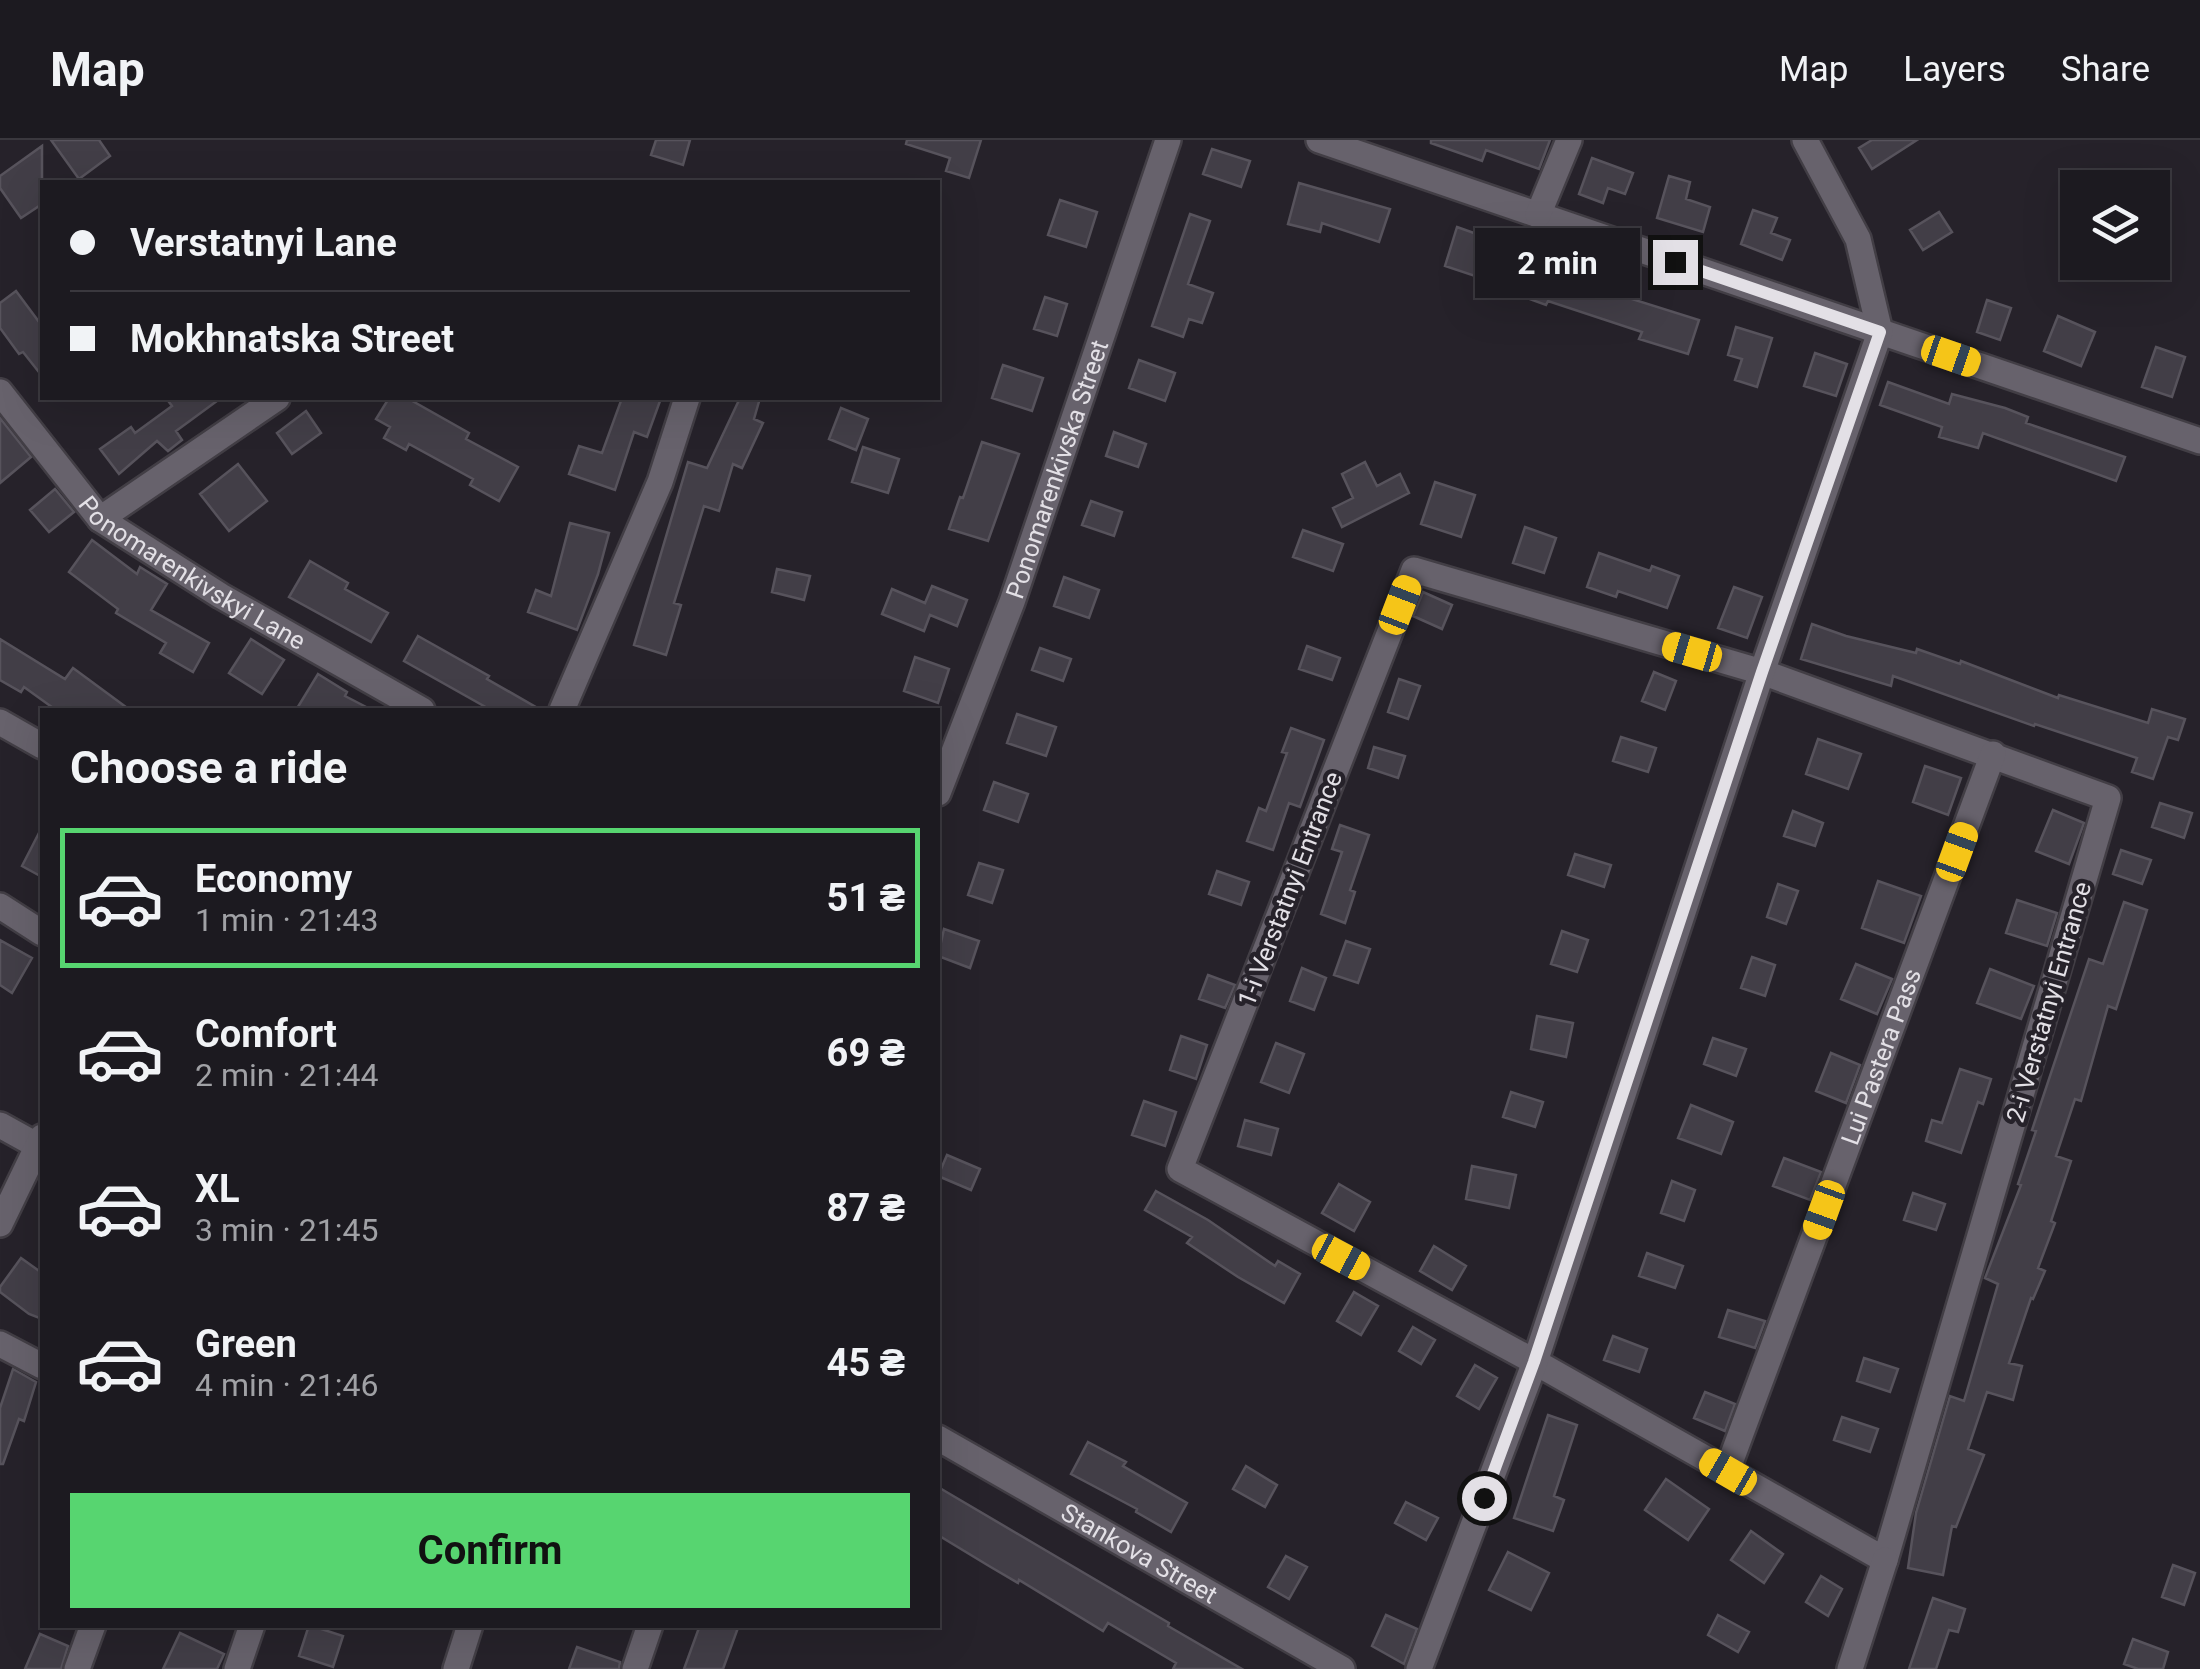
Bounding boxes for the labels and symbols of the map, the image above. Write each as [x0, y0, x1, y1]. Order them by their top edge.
callout: 2 min [1475, 227, 1640, 297]
route end [1653, 240, 1698, 285]
car [1918, 332, 1984, 380]
street label: Ponomarenkivska Street [1000, 336, 1114, 602]
street label: Ponomarenkivskyi Lane [73, 490, 311, 655]
car [1375, 572, 1425, 638]
car [1659, 629, 1725, 675]
street label: 1-i Verstatnyi Entrance [1232, 768, 1348, 1010]
car [1933, 819, 1981, 885]
street label: 2-i Verstatnyi Entrance [2001, 878, 2097, 1126]
street label: Lui Pastera Pass [1835, 965, 1927, 1149]
car [1800, 1177, 1848, 1243]
car [1307, 1230, 1375, 1284]
car [1695, 1444, 1761, 1500]
route start [1462, 1476, 1507, 1521]
street label: Stankova Street [1056, 1497, 1223, 1609]

